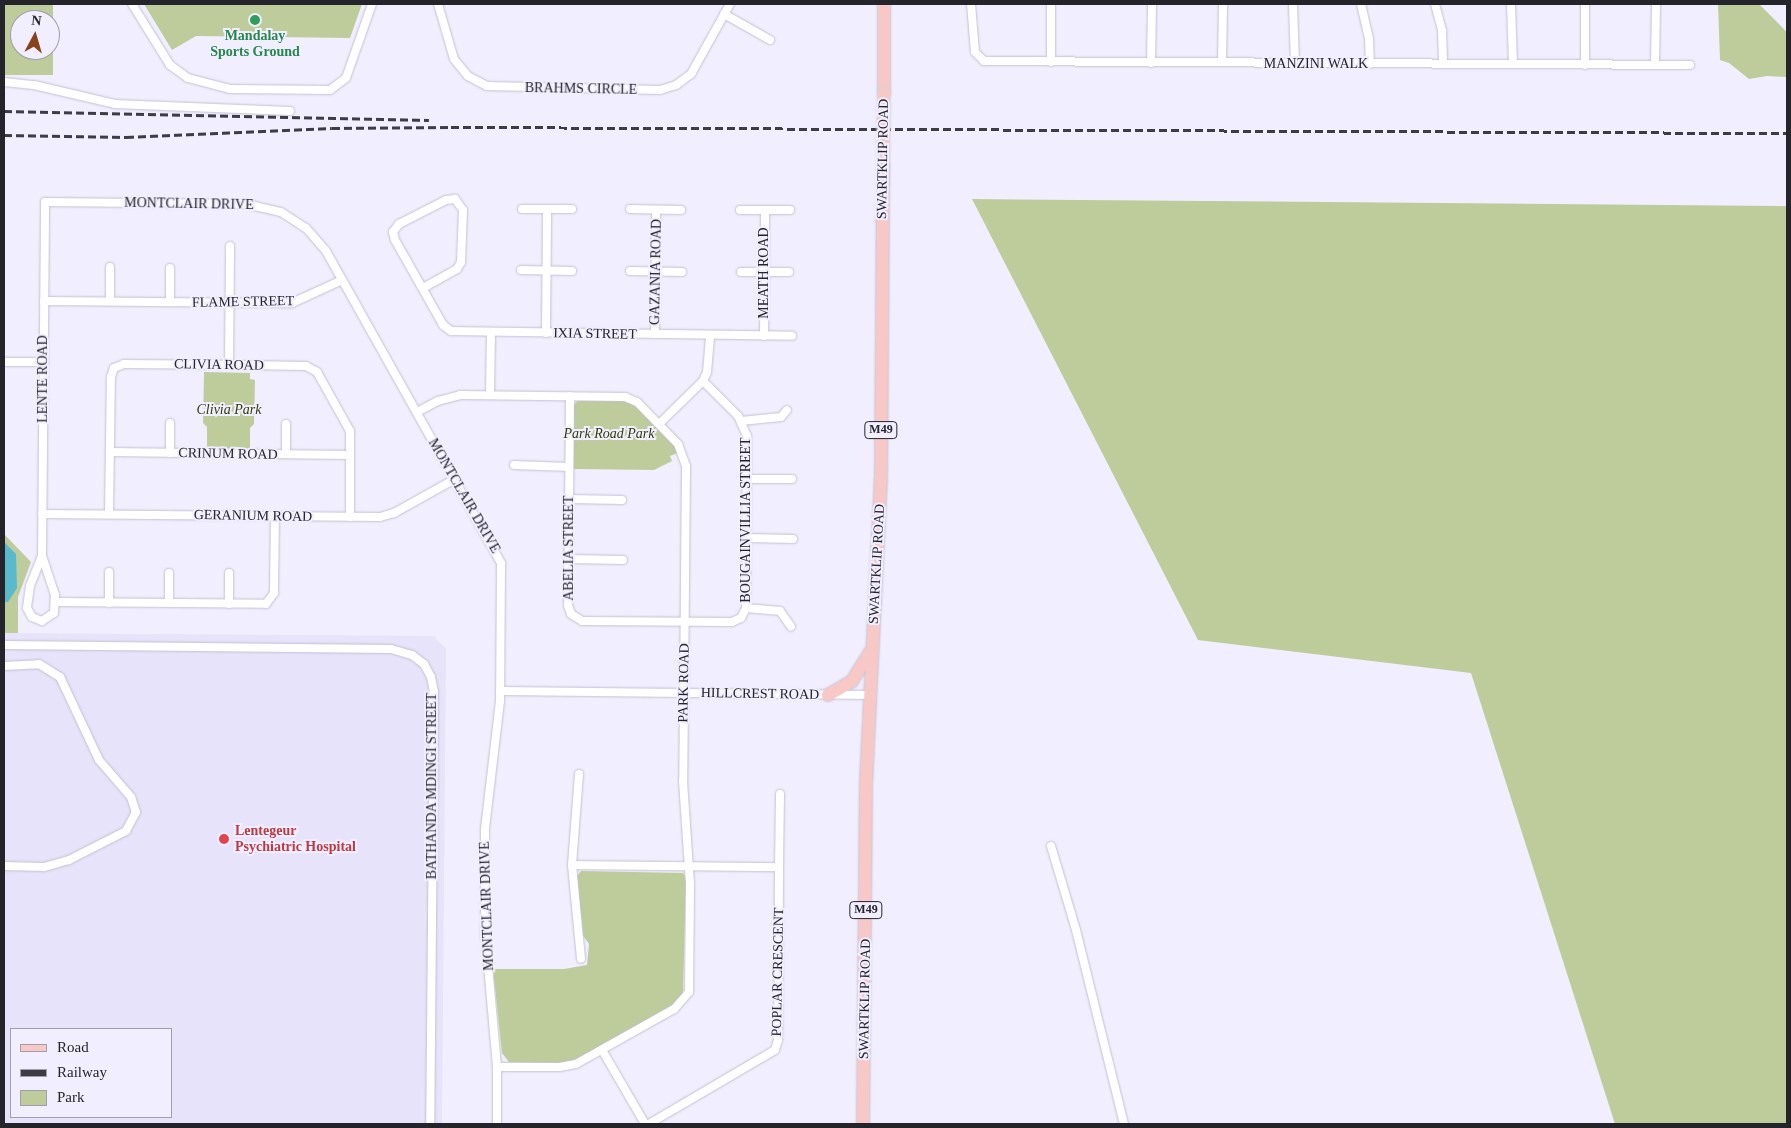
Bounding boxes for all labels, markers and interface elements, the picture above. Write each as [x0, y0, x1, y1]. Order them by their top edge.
north arrow [10, 10, 60, 60]
text: N [31, 13, 42, 29]
marker: Mandalay Sports Ground [249, 14, 261, 26]
place label: Mandalay Sports Ground [210, 28, 300, 60]
street label: MANZINI WALK [1264, 56, 1368, 72]
street label: BRAHMS CIRCLE [525, 80, 637, 98]
street label: SWARTKLIP ROAD [874, 98, 892, 220]
street label: MONTCLAIR DRIVE [124, 194, 254, 214]
street label: GAZANIA ROAD [647, 218, 665, 326]
street label: MEATH ROAD [756, 227, 772, 319]
street label: FLAME STREET [192, 293, 294, 311]
street label: IXIA STREET [553, 325, 637, 343]
street label: LENTE ROAD [35, 335, 51, 423]
street label: CLIVIA ROAD [174, 356, 264, 374]
park label: Clivia Park [197, 402, 261, 418]
road number: M49 [864, 420, 898, 440]
park label: Park Road Park [564, 426, 654, 442]
street label: MONTCLAIR DRIVE [424, 436, 504, 556]
street label: BOUGAINVILLIA STREET [738, 437, 754, 603]
street label: CRINUM ROAD [178, 445, 278, 463]
street label: ABELIA STREET [561, 495, 577, 601]
street label: SWARTKLIP ROAD [865, 503, 889, 625]
street label: GERANIUM ROAD [194, 507, 312, 525]
street label: PARK ROAD [675, 643, 693, 723]
street label: HILLCREST ROAD [701, 685, 819, 703]
street label: BATHANDA MDINGI STREET [424, 692, 440, 880]
place label: Lentegeur Psychiatric Hospital [235, 823, 356, 856]
marker: Lentegeur Psychiatric Hospital [217, 832, 231, 846]
street label: MONTCLAIR DRIVE [476, 841, 498, 971]
road number: M49 [848, 900, 884, 920]
street label: POPLAR CRESCENT [768, 907, 788, 1037]
street label: SWARTKLIP ROAD [856, 938, 874, 1060]
legend [10, 1028, 172, 1118]
text: Road [57, 1039, 89, 1055]
text: Railway [57, 1064, 107, 1080]
text: Park [57, 1089, 85, 1105]

